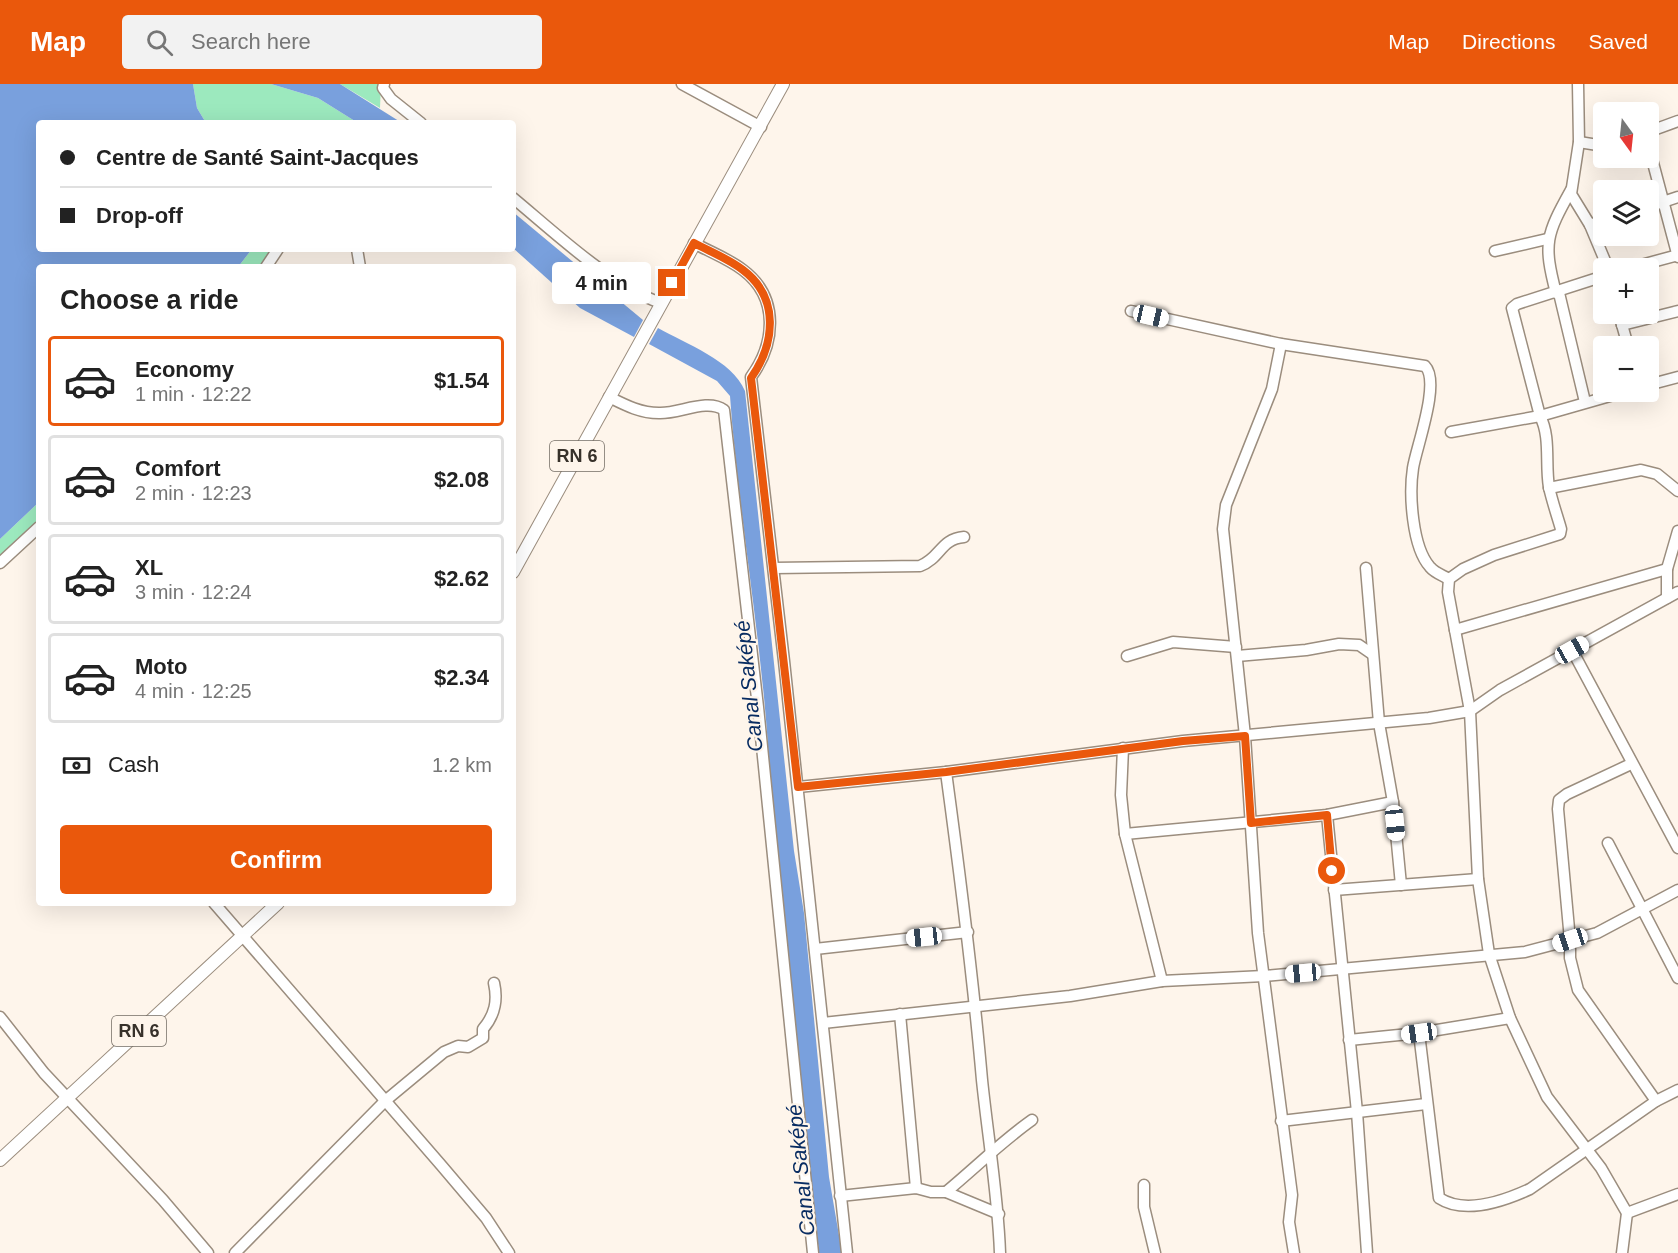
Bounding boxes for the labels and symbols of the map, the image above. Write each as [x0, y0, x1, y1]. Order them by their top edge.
north arrow [1593, 102, 1659, 168]
callout: 4 min [552, 262, 651, 304]
route end [658, 269, 685, 296]
car [1131, 303, 1171, 329]
road number: RN 6 [550, 441, 604, 471]
water label: Canal Saképé [730, 619, 767, 753]
car [1552, 633, 1592, 667]
car [1384, 804, 1406, 842]
route start [1318, 857, 1345, 884]
car [905, 926, 943, 948]
car [1550, 926, 1590, 954]
car [1284, 962, 1322, 984]
road number: RN 6 [112, 1016, 166, 1046]
car [1400, 1022, 1438, 1044]
water label: Canal Saképé [782, 1103, 819, 1237]

